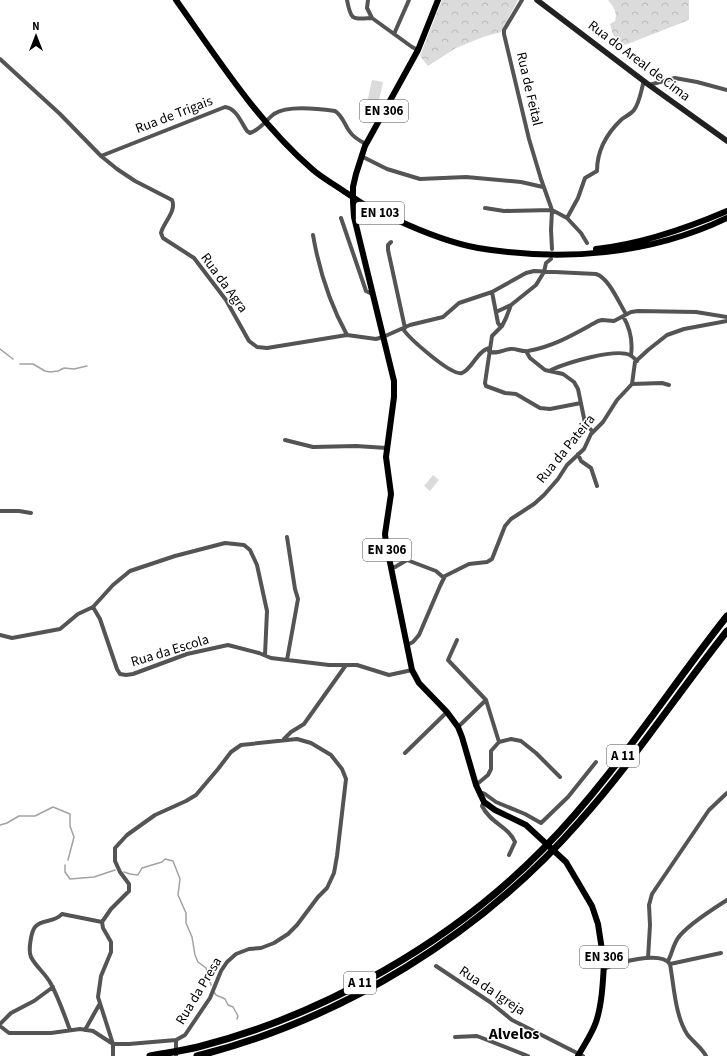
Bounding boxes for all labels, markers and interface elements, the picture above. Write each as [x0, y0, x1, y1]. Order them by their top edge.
north arrow [16, 16, 56, 56]
street label: Rua do Areal de Cima [584, 16, 694, 106]
text: N [32, 19, 40, 34]
street label: Rua de Feital [511, 50, 547, 128]
street label: Rua de Trigais [132, 91, 216, 139]
road number: EN 306 [360, 100, 408, 122]
road number: EN 103 [356, 202, 404, 224]
street label: Rua da Agra [196, 249, 252, 317]
street label: Rua da Pateira [532, 410, 600, 488]
road number: EN 306 [363, 539, 411, 561]
street label: Rua da Escola [129, 630, 211, 672]
road number: A 11 [607, 745, 639, 767]
road number: EN 306 [580, 946, 628, 968]
street label: Rua da Presa [171, 953, 227, 1029]
street label: Rua da Igreja [455, 961, 529, 1021]
road number: A 11 [344, 972, 376, 994]
district label: Alvelos [488, 1023, 539, 1045]

